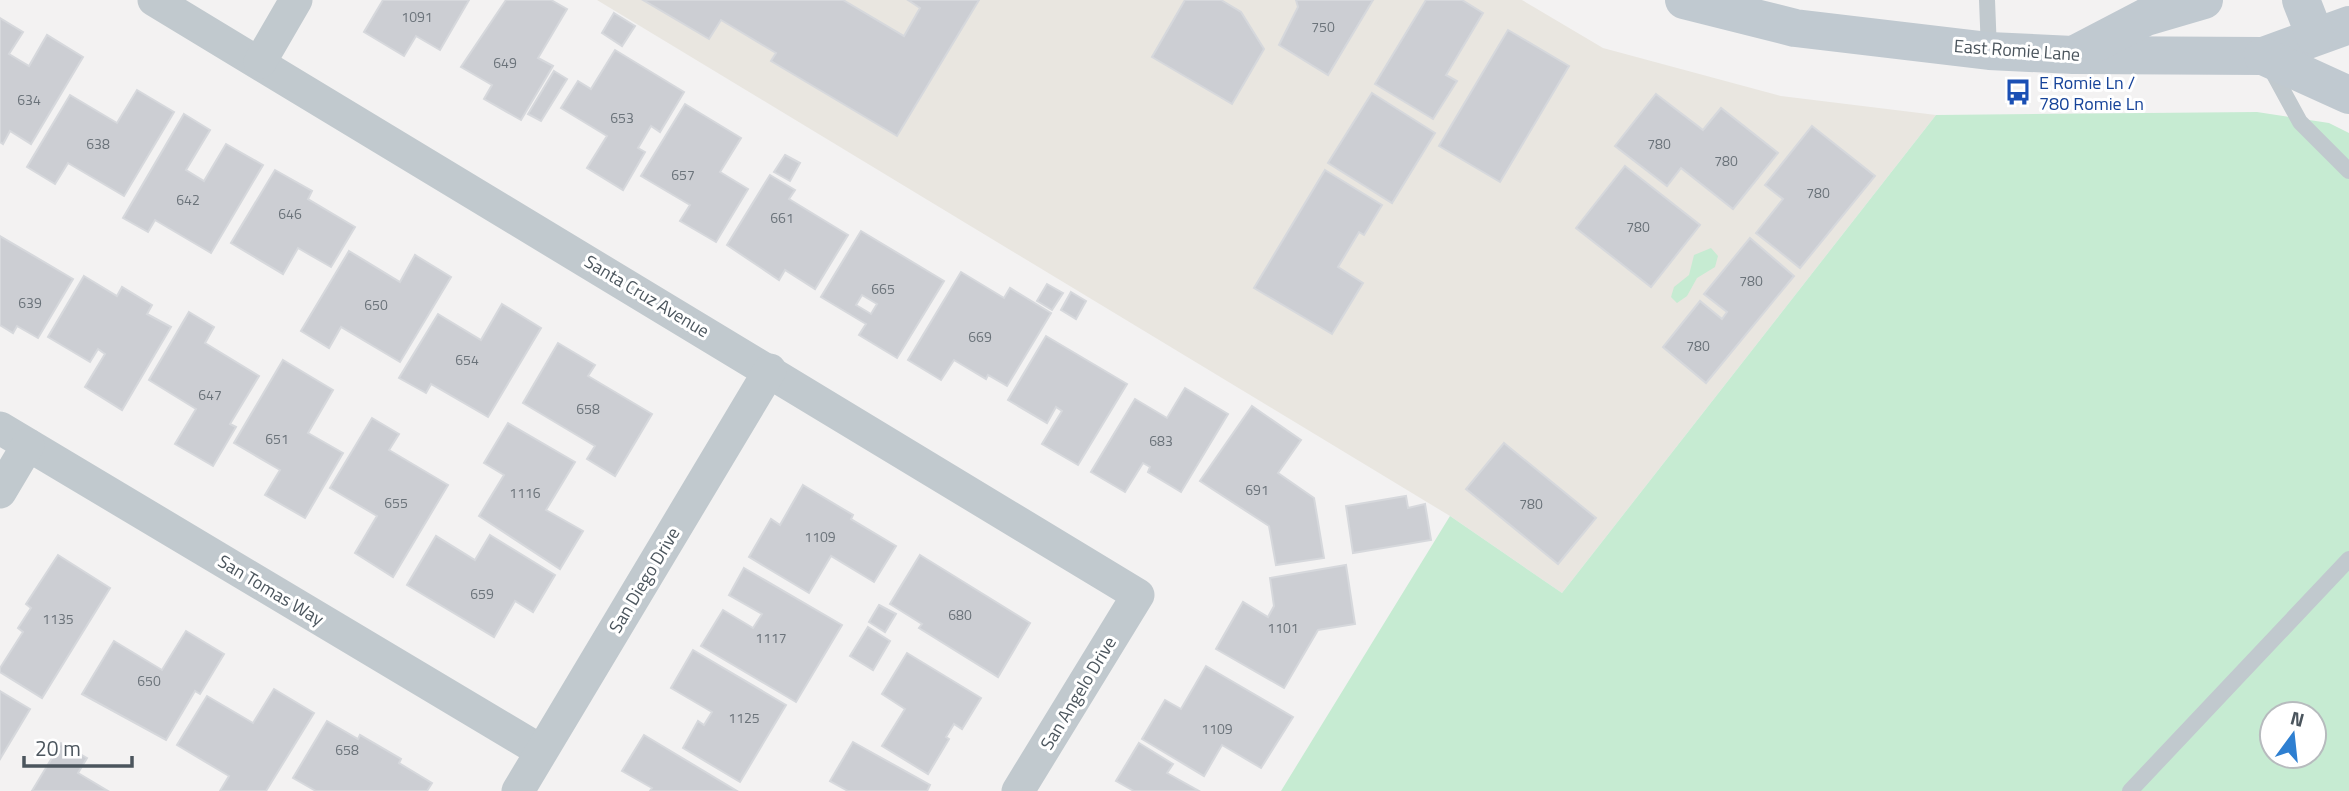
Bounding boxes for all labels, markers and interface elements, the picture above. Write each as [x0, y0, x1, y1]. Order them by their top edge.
house number: 1091 [401, 6, 433, 27]
house number: 750 [1311, 16, 1335, 37]
street label: East Romie Lane [1953, 32, 2081, 68]
house number: 649 [493, 52, 517, 73]
place label: E Romie Ln / 780 Romie Ln [2039, 69, 2144, 117]
bus stop icon: E Romie Ln / 780 Romie Ln [2003, 77, 2033, 107]
house number: 634 [17, 89, 41, 110]
house number: 653 [610, 107, 634, 128]
house number: 638 [86, 133, 110, 154]
house number: 780 [1647, 133, 1671, 154]
house number: 780 [1714, 150, 1738, 171]
house number: 657 [671, 164, 695, 185]
house number: 780 [1806, 182, 1830, 203]
house number: 642 [176, 189, 200, 210]
house number: 646 [278, 203, 302, 224]
house number: 661 [770, 207, 794, 228]
house number: 780 [1626, 216, 1650, 237]
street label: Santa Cruz Avenue [579, 248, 715, 344]
house number: 780 [1739, 270, 1763, 291]
house number: 665 [871, 278, 895, 299]
house number: 639 [18, 292, 42, 313]
house number: 650 [364, 294, 388, 315]
house number: 669 [968, 326, 992, 347]
house number: 780 [1686, 335, 1710, 356]
house number: 654 [455, 349, 479, 370]
house number: 647 [198, 384, 222, 405]
house number: 658 [576, 398, 600, 419]
house number: 651 [265, 428, 289, 449]
house number: 683 [1149, 430, 1173, 451]
house number: 691 [1245, 479, 1269, 500]
house number: 1116 [509, 482, 541, 503]
house number: 655 [384, 492, 408, 513]
house number: 780 [1519, 493, 1543, 514]
street label: San Diego Drive [602, 522, 686, 638]
house number: 1109 [804, 526, 836, 547]
street label: San Tomas Way [213, 548, 329, 632]
house number: 659 [470, 583, 494, 604]
house number: 680 [948, 604, 972, 625]
house number: 1135 [42, 608, 74, 629]
house number: 1101 [1267, 617, 1299, 638]
house number: 1117 [755, 627, 787, 648]
street label: San Angelo Drive [1033, 631, 1123, 755]
house number: 650 [137, 670, 161, 691]
north arrow [2258, 700, 2328, 770]
text: N [2287, 702, 2308, 734]
house number: 1125 [728, 707, 760, 728]
house number: 1109 [1201, 718, 1233, 739]
scale bar [24, 724, 133, 768]
text: 20 m [35, 732, 81, 764]
house number: 658 [335, 739, 359, 760]

